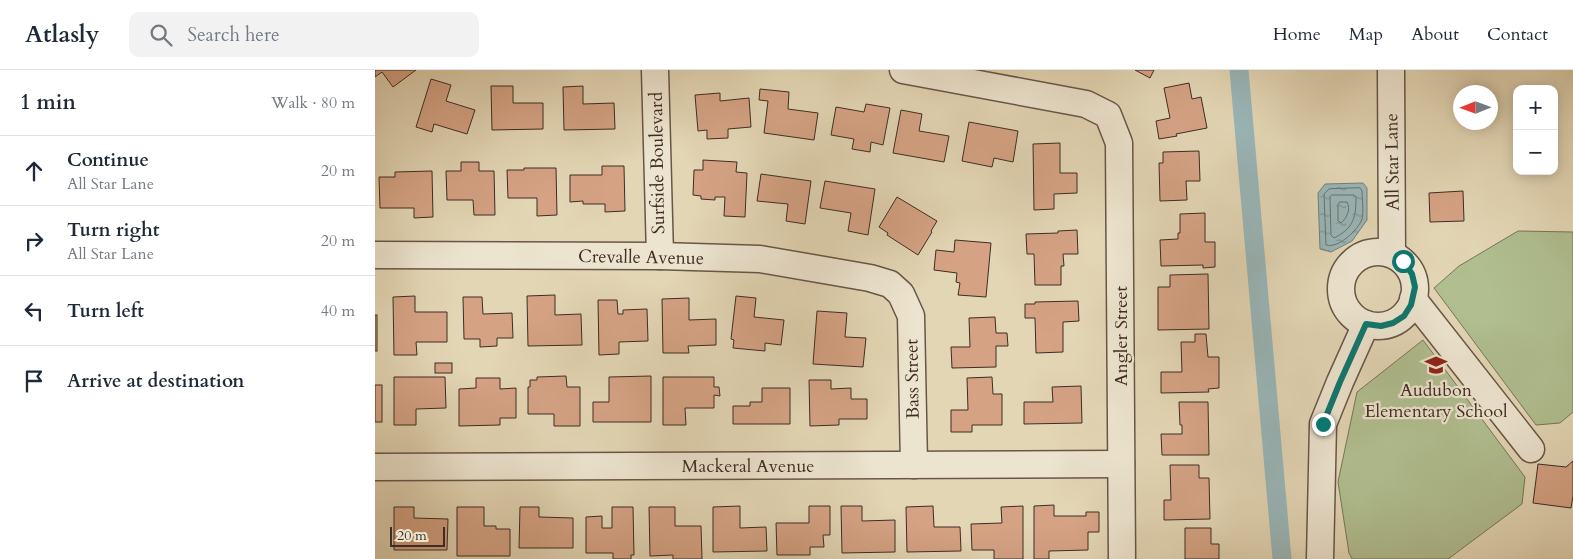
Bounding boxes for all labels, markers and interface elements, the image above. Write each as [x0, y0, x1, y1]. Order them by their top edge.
search box [129, 12, 479, 57]
text: Atlasly [25, 18, 99, 51]
icon: search [147, 21, 175, 49]
text: Search here [187, 22, 280, 48]
text: Home [1273, 22, 1321, 47]
text: Map [1349, 22, 1383, 47]
text: About [1411, 22, 1459, 47]
text: Contact [1487, 22, 1548, 47]
north arrow [1453, 85, 1498, 130]
map controls [1513, 85, 1558, 175]
button: + [1513, 85, 1558, 130]
text: 1 min [20, 88, 76, 117]
street label: Surfside Boulevard [644, 91, 671, 234]
text: Walk · 80 m [271, 92, 355, 114]
street label: All Star Lane [1379, 113, 1406, 211]
button: − [1513, 130, 1558, 175]
text: Continue [67, 147, 149, 173]
icon: ahead [20, 157, 48, 185]
text: 20 m [321, 160, 355, 182]
text: All Star Lane [67, 173, 154, 195]
text: Turn right [67, 217, 159, 243]
icon: right [20, 227, 48, 255]
text: 20 m [321, 230, 355, 252]
text: All Star Lane [67, 243, 154, 265]
street label: Crevalle Avenue [578, 244, 704, 271]
route start [1392, 250, 1415, 273]
street label: Angler Street [1109, 285, 1134, 386]
icon: left [20, 297, 48, 325]
text: Turn left [67, 298, 144, 324]
text: 40 m [321, 300, 355, 322]
street label: Bass Street [899, 338, 926, 419]
school or university icon: Audubon Elementary School [1423, 352, 1449, 378]
icon: arrive [20, 367, 48, 395]
text: Arrive at destination [67, 368, 244, 394]
place label: Audubon Elementary School [1364, 378, 1508, 424]
route end [1312, 413, 1335, 436]
street label: Mackeral Avenue [682, 454, 814, 479]
scale bar [390, 524, 445, 547]
text: 20 m [397, 526, 427, 545]

